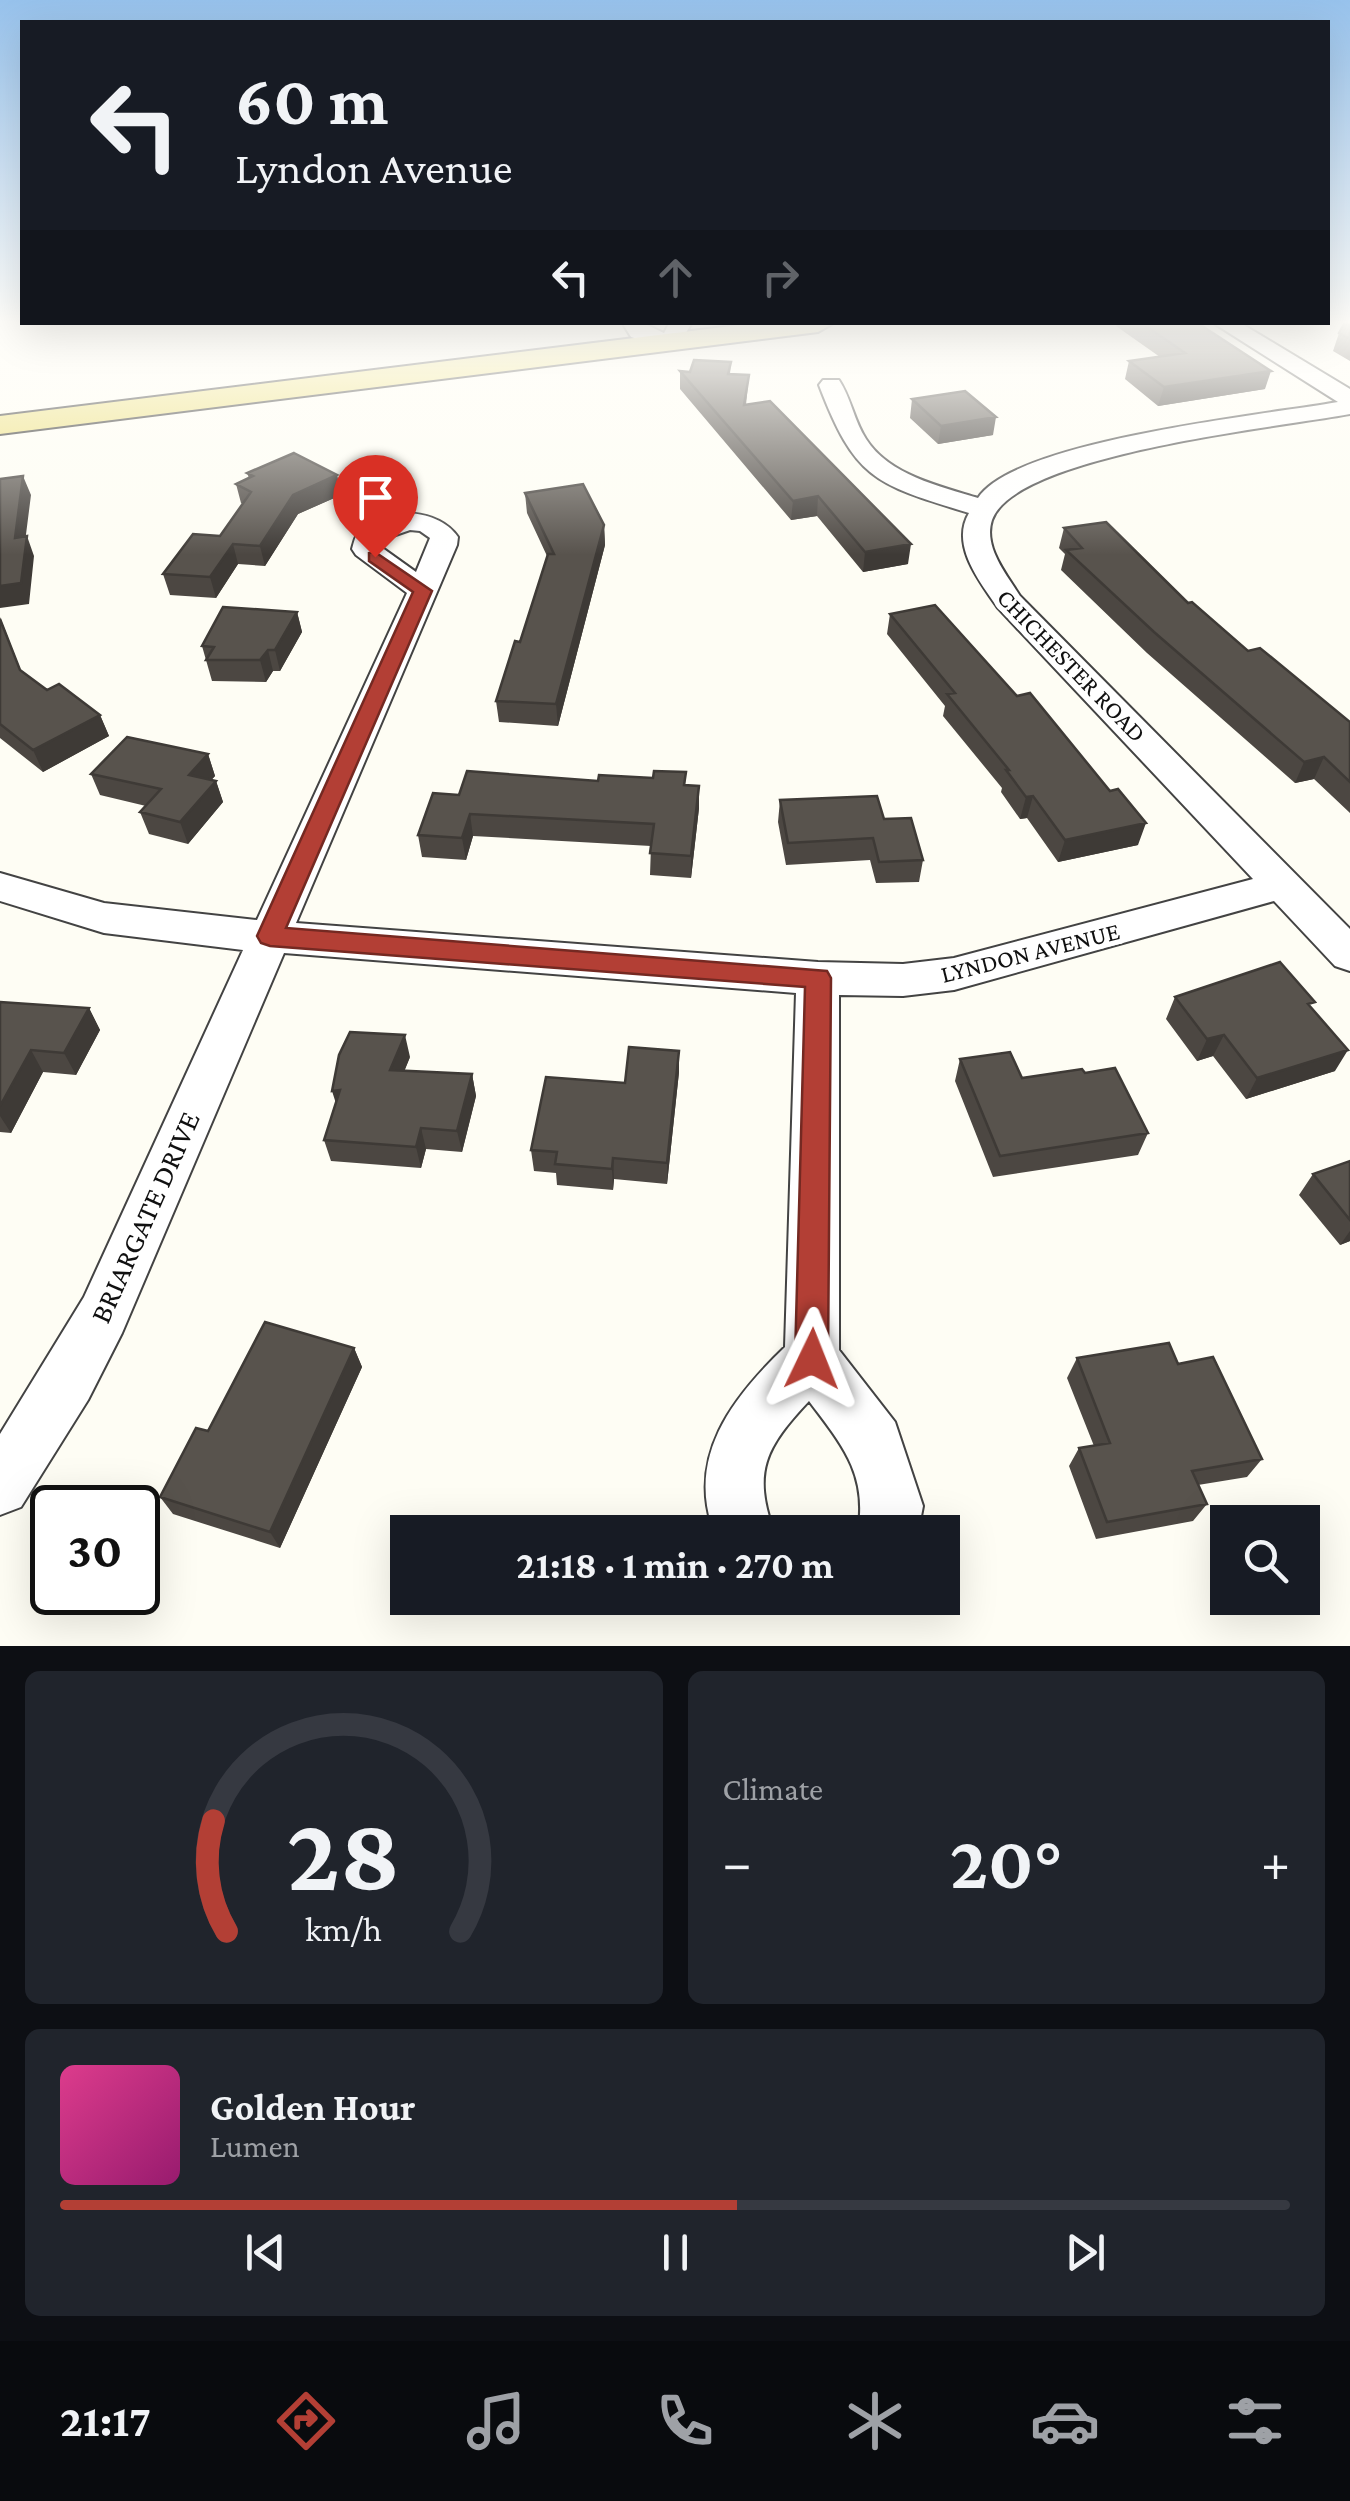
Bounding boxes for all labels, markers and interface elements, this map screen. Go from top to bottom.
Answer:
icon: left [70,60,200,190]
text: 60 m [235,61,388,139]
text: Lyndon Avenue [235,143,513,193]
icon: left [543,250,598,305]
icon: ahead [648,250,703,305]
icon: right [753,250,808,305]
pin [333,455,418,558]
icon: arrive [348,470,403,525]
street label: CHICHESTER ROAD [992,583,1151,747]
street label: LYNDON AVENUE [938,917,1122,988]
street label: BRIARGATE DRIVE [83,1106,206,1328]
position arrow [760,1307,864,1411]
speed limit sign: 30 [30,1485,160,1615]
map controls [1210,1505,1320,1615]
button: search [1210,1505,1320,1615]
text: 21:18 · 1 min · 270 m [516,1544,834,1586]
text: Climate [723,1771,823,1807]
text: 28 [287,1796,401,1911]
text: 20° [950,1821,1063,1904]
text: − [723,1832,752,1893]
text: + [1261,1832,1290,1893]
text: km/h [305,1909,382,1949]
text: Golden Hour [210,2086,416,2128]
text: Lumen [210,2128,300,2164]
icon: previous [238,2225,293,2280]
icon: pause [648,2225,703,2280]
icon: next [1058,2225,1113,2280]
icon: directions [271,2386,341,2456]
icon: music [461,2386,531,2456]
icon: phone [650,2386,720,2456]
icon: climate [840,2386,910,2456]
icon: car [1030,2386,1100,2456]
icon: filters [1220,2386,1290,2456]
text: 21:17 [60,2396,151,2446]

